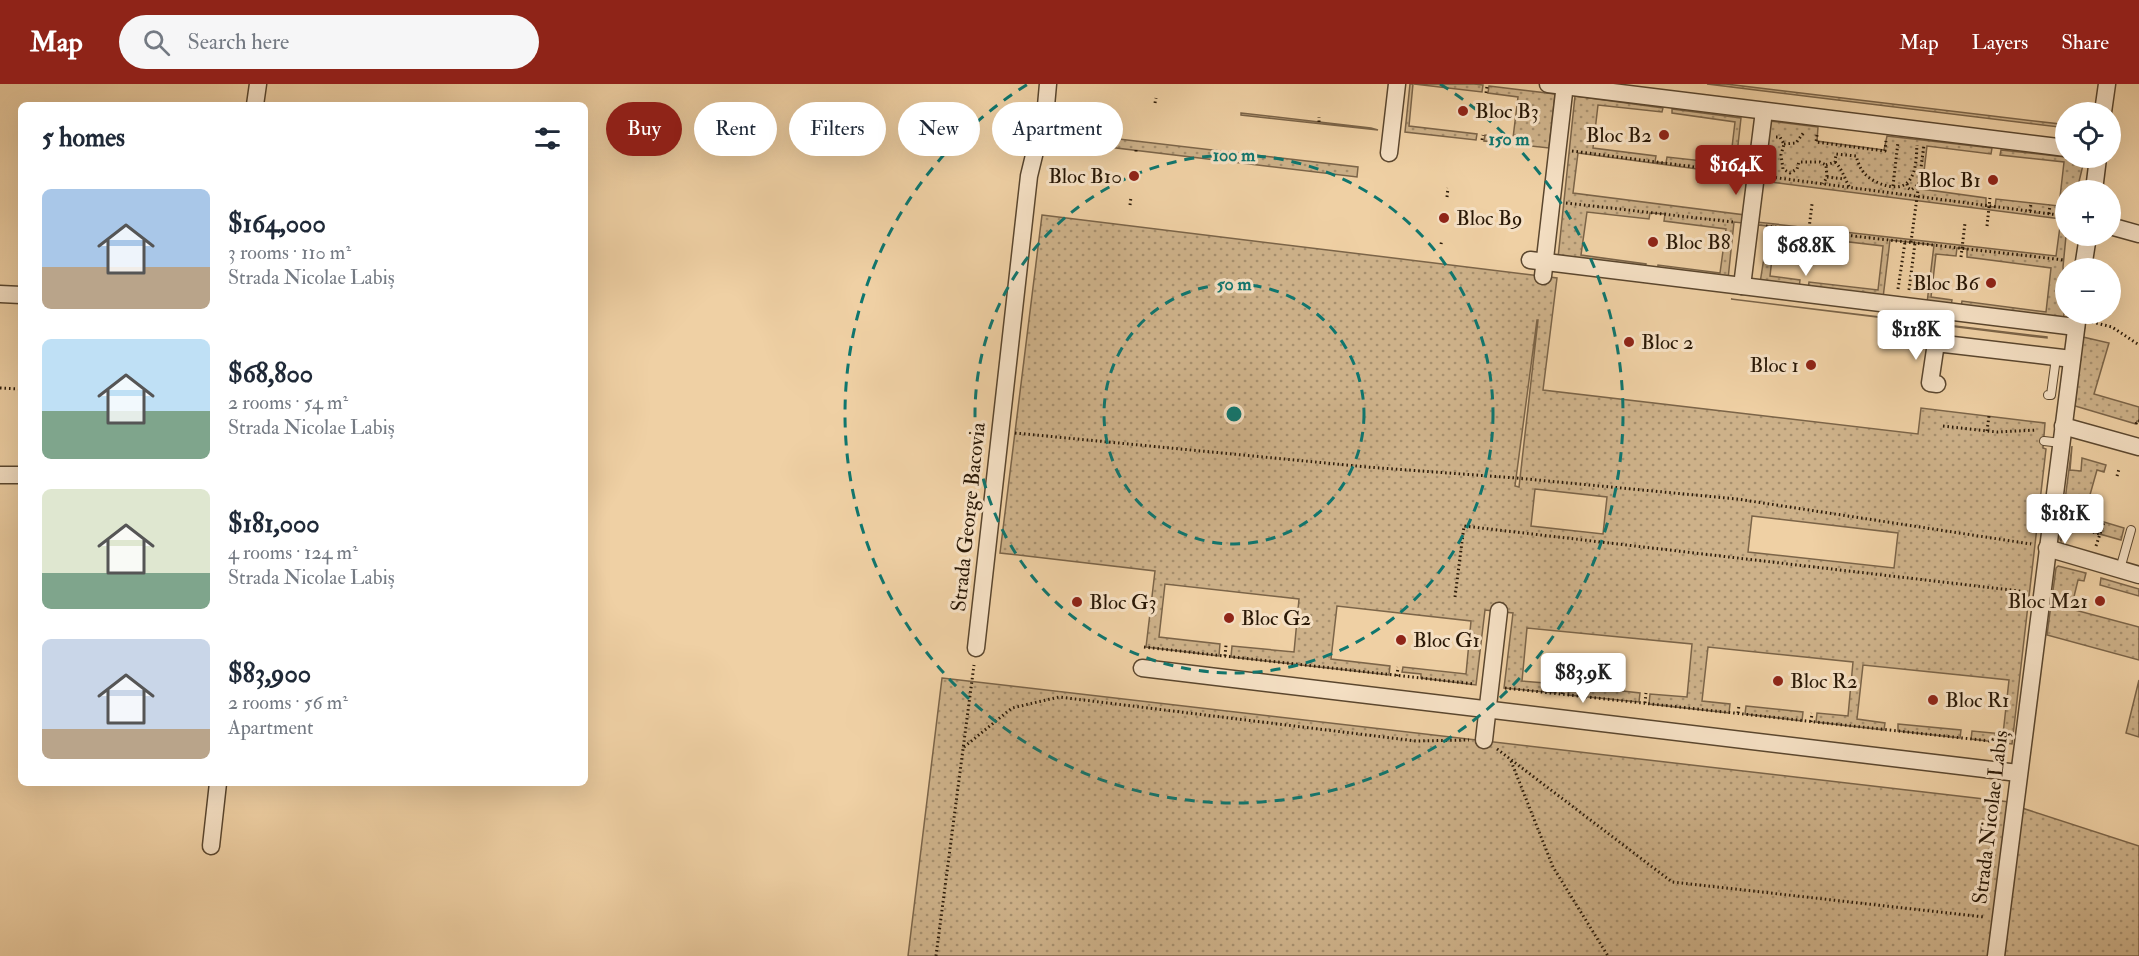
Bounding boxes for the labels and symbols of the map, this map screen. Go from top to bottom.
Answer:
place label: Bloc B3 [1475,98,1539,125]
marker: Bloc B3 [1456,104,1470,118]
place label: Bloc B2 [1586,122,1652,149]
text: 150 m [1488,128,1531,151]
marker: Bloc B2 [1657,128,1671,142]
text: 100 m [1213,144,1256,167]
pin: $164K [1694,145,1778,196]
place label: Bloc B10 [1048,163,1122,190]
place label: Bloc B1 [1918,167,1981,194]
marker: Bloc B10 [1127,169,1141,183]
marker: Bloc B1 [1986,173,2000,187]
place label: Bloc B9 [1456,205,1522,232]
marker: Bloc B9 [1437,211,1451,225]
pin: $68.8K [1757,226,1855,277]
place label: Bloc B8 [1665,229,1731,256]
marker: Bloc B8 [1646,235,1660,249]
place label: Bloc B6 [1913,270,1980,297]
text: 50 m [1217,273,1252,296]
marker: Bloc B6 [1984,276,1998,290]
pin: $118K [1874,310,1958,361]
place label: Bloc 2 [1641,329,1694,356]
marker: Bloc 2 [1622,335,1636,349]
place label: Bloc 1 [1750,352,1799,379]
marker: Bloc 1 [1804,358,1818,372]
centre of rings [1224,404,1244,424]
street label: Strada George Bacovia [945,421,992,613]
pin: $181K [2023,494,2107,545]
place label: Bloc M21 [2008,588,2088,615]
place label: Bloc G3 [1089,589,1157,616]
marker: Bloc M21 [2093,594,2107,608]
marker: Bloc G3 [1070,595,1084,609]
place label: Bloc G2 [1241,605,1311,632]
marker: Bloc G2 [1222,611,1236,625]
place label: Bloc G1 [1413,627,1480,654]
marker: Bloc G1 [1394,633,1408,647]
pin: $83.9K [1534,653,1632,704]
place label: Bloc R2 [1790,668,1858,695]
marker: Bloc R2 [1771,674,1785,688]
place label: Bloc R1 [1945,687,2009,714]
marker: Bloc R1 [1926,693,1940,707]
street label: Strada Nicolae Labiș [1966,729,2015,906]

